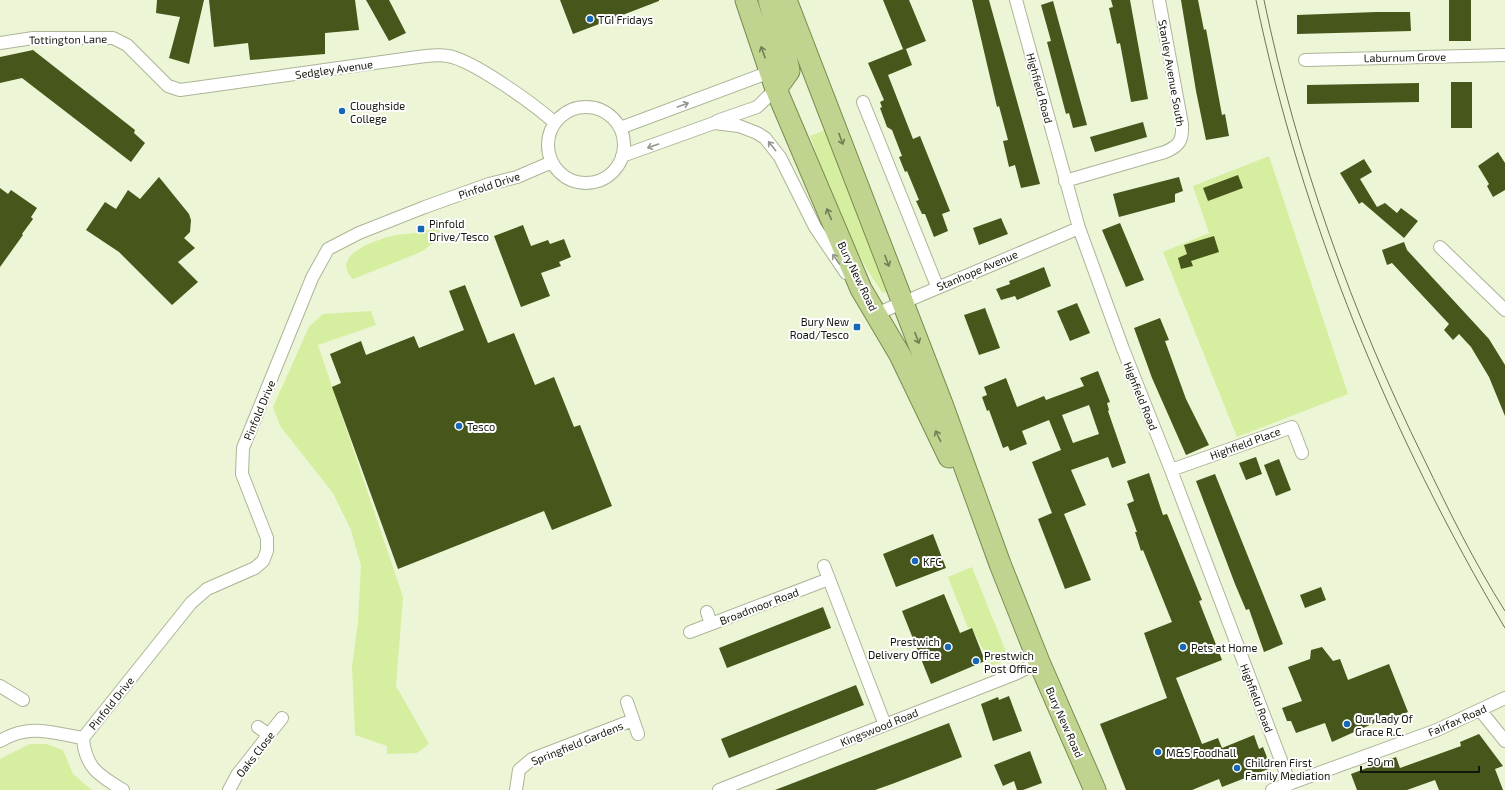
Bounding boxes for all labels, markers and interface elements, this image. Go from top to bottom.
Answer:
place label: TGI Fridays [598,13,654,26]
marker: TGI Fridays [585,14,595,24]
street label: Stanley Avenue South [1156,19,1188,127]
street label: Tottington Lane [29,32,107,46]
one-way arrow [758,46,766,58]
street label: Laburnum Grove [1364,50,1446,64]
street label: Highfield Road [1024,51,1056,125]
street label: Sedgley Avenue [294,57,374,81]
place label: Cloughside College [350,99,405,125]
one-way arrow [677,100,689,108]
marker: Cloughside College [337,106,347,116]
one-way arrow [837,133,845,145]
one-way arrow [767,141,776,152]
one-way arrow [647,142,659,150]
street label: Pinfold Drive [457,169,522,201]
one-way arrow [825,208,833,220]
place label: Pinfold Drive/Tesco [429,217,489,243]
marker: Pinfold Drive/Tesco [416,224,426,234]
street label: Bury New Road [836,239,880,313]
street label: Stanhope Avenue [935,247,1020,293]
one-way arrow [832,253,840,264]
one-way arrow [884,254,892,266]
place label: Bury New Road/Tesco [790,315,849,341]
marker: Bury New Road/Tesco [852,322,862,332]
one-way arrow [914,332,922,344]
street label: Highfield Road [1121,360,1161,432]
street label: Pinfold Drive [240,378,278,442]
place label: Tesco [467,420,495,433]
marker: Tesco [454,421,464,431]
street label: Highfield Place [1208,424,1282,462]
one-way arrow [934,430,941,442]
place label: KFC [923,555,942,568]
marker: KFC [910,556,920,566]
street label: Broadmoor Road [718,585,800,627]
place label: Prestwich Delivery Office [868,635,940,661]
place label: Pets at Home [1191,641,1257,654]
marker: Prestwich Delivery Office [943,642,953,652]
marker: Pets at Home [1178,642,1188,652]
place label: Prestwich Post Office [984,649,1038,675]
marker: Prestwich Post Office [971,656,981,666]
street label: Highfield Road [1238,662,1276,734]
street label: Pinfold Drive [86,674,136,732]
street label: Bury New Road [1044,685,1086,759]
street label: Fairfax Road [1426,701,1488,739]
street label: Kingswood Road [838,705,920,749]
place label: Our Lady Of Grace R.C. [1355,712,1414,738]
street label: Springfield Gardens [529,718,625,767]
marker: Our Lady Of Grace R.C. [1342,719,1352,729]
street label: Oaks Close [233,729,277,779]
place label: M&S Foodhall [1166,746,1237,759]
marker: M&S Foodhall [1153,747,1163,757]
scale bar [1361,748,1479,774]
text: 50 m [1367,754,1394,768]
place label: Children First Family Mediation [1245,756,1330,782]
marker: Children First Family Mediation [1232,763,1242,773]

